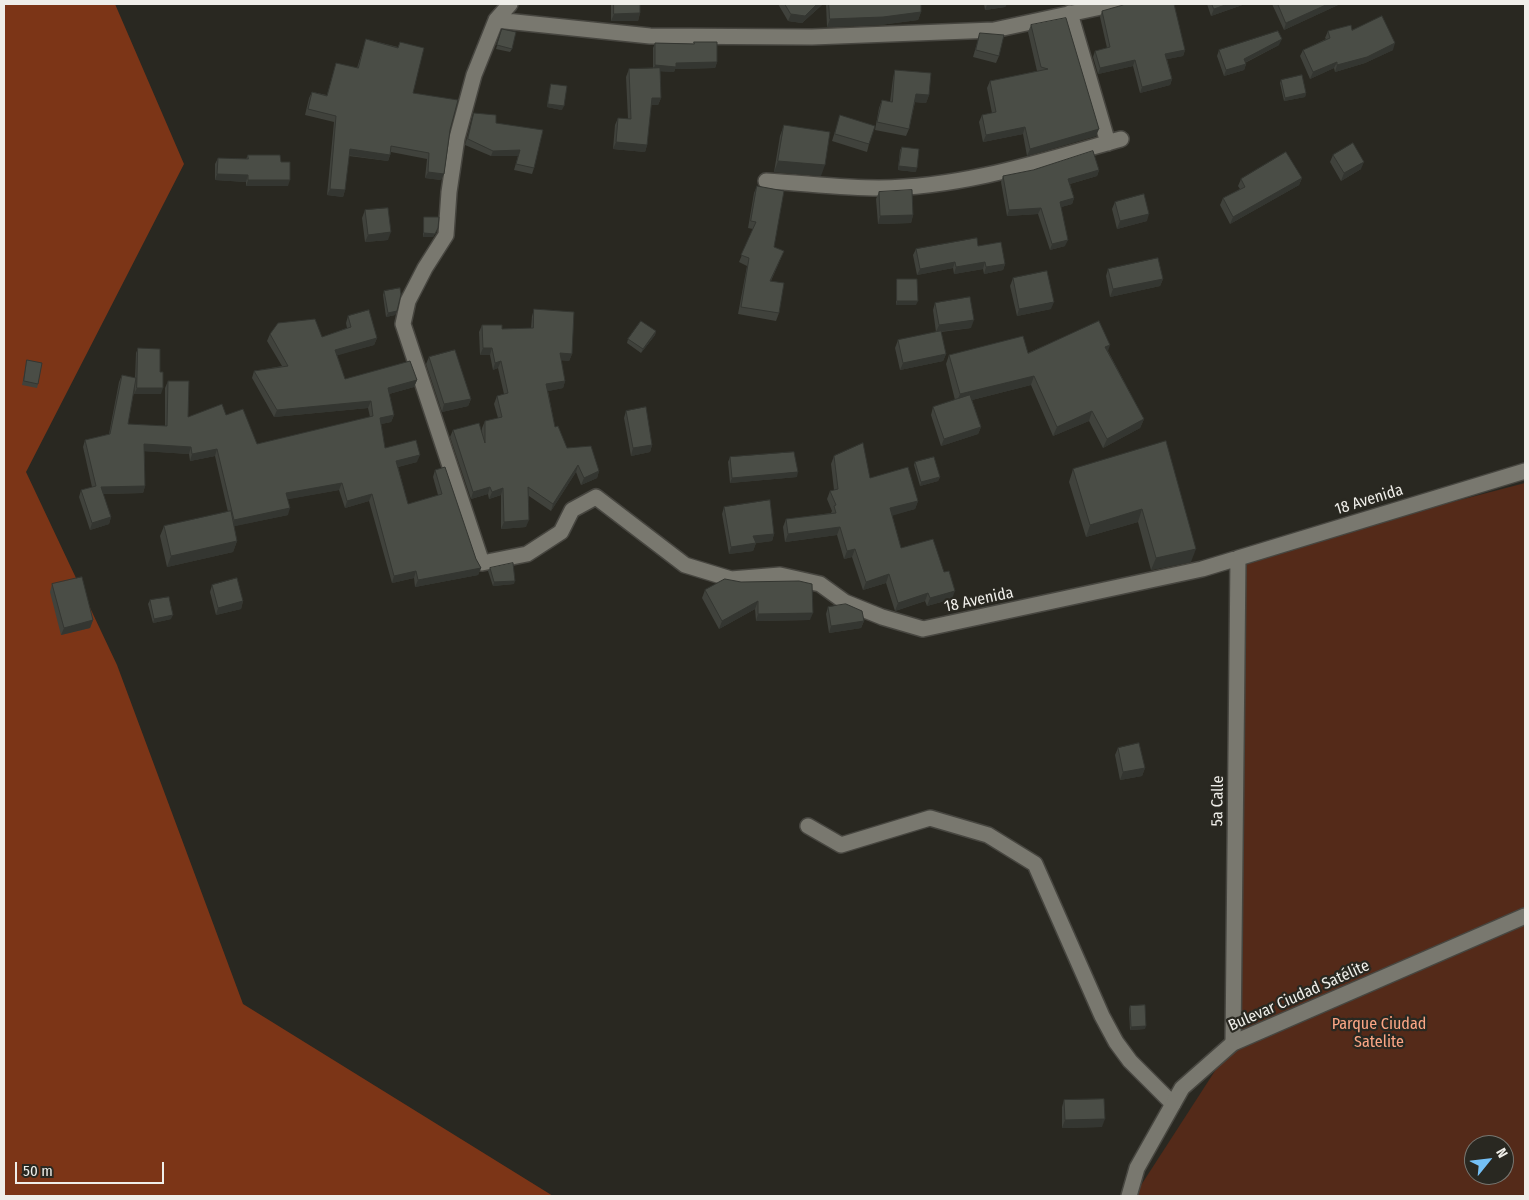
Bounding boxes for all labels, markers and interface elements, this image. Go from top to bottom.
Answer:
street label: 18 Avenida [1333,481,1405,519]
street label: 18 Avenida [943,583,1015,617]
street label: 5a Calle [1208,775,1228,827]
street label: Bulevar Ciudad Satélite [1226,956,1372,1036]
park label: Parque Ciudad Satelite [1332,1015,1426,1053]
north arrow [1464,1135,1514,1185]
text: N [1492,1145,1511,1161]
scale bar [18,1152,166,1184]
text: 50 m [23,1162,53,1180]

